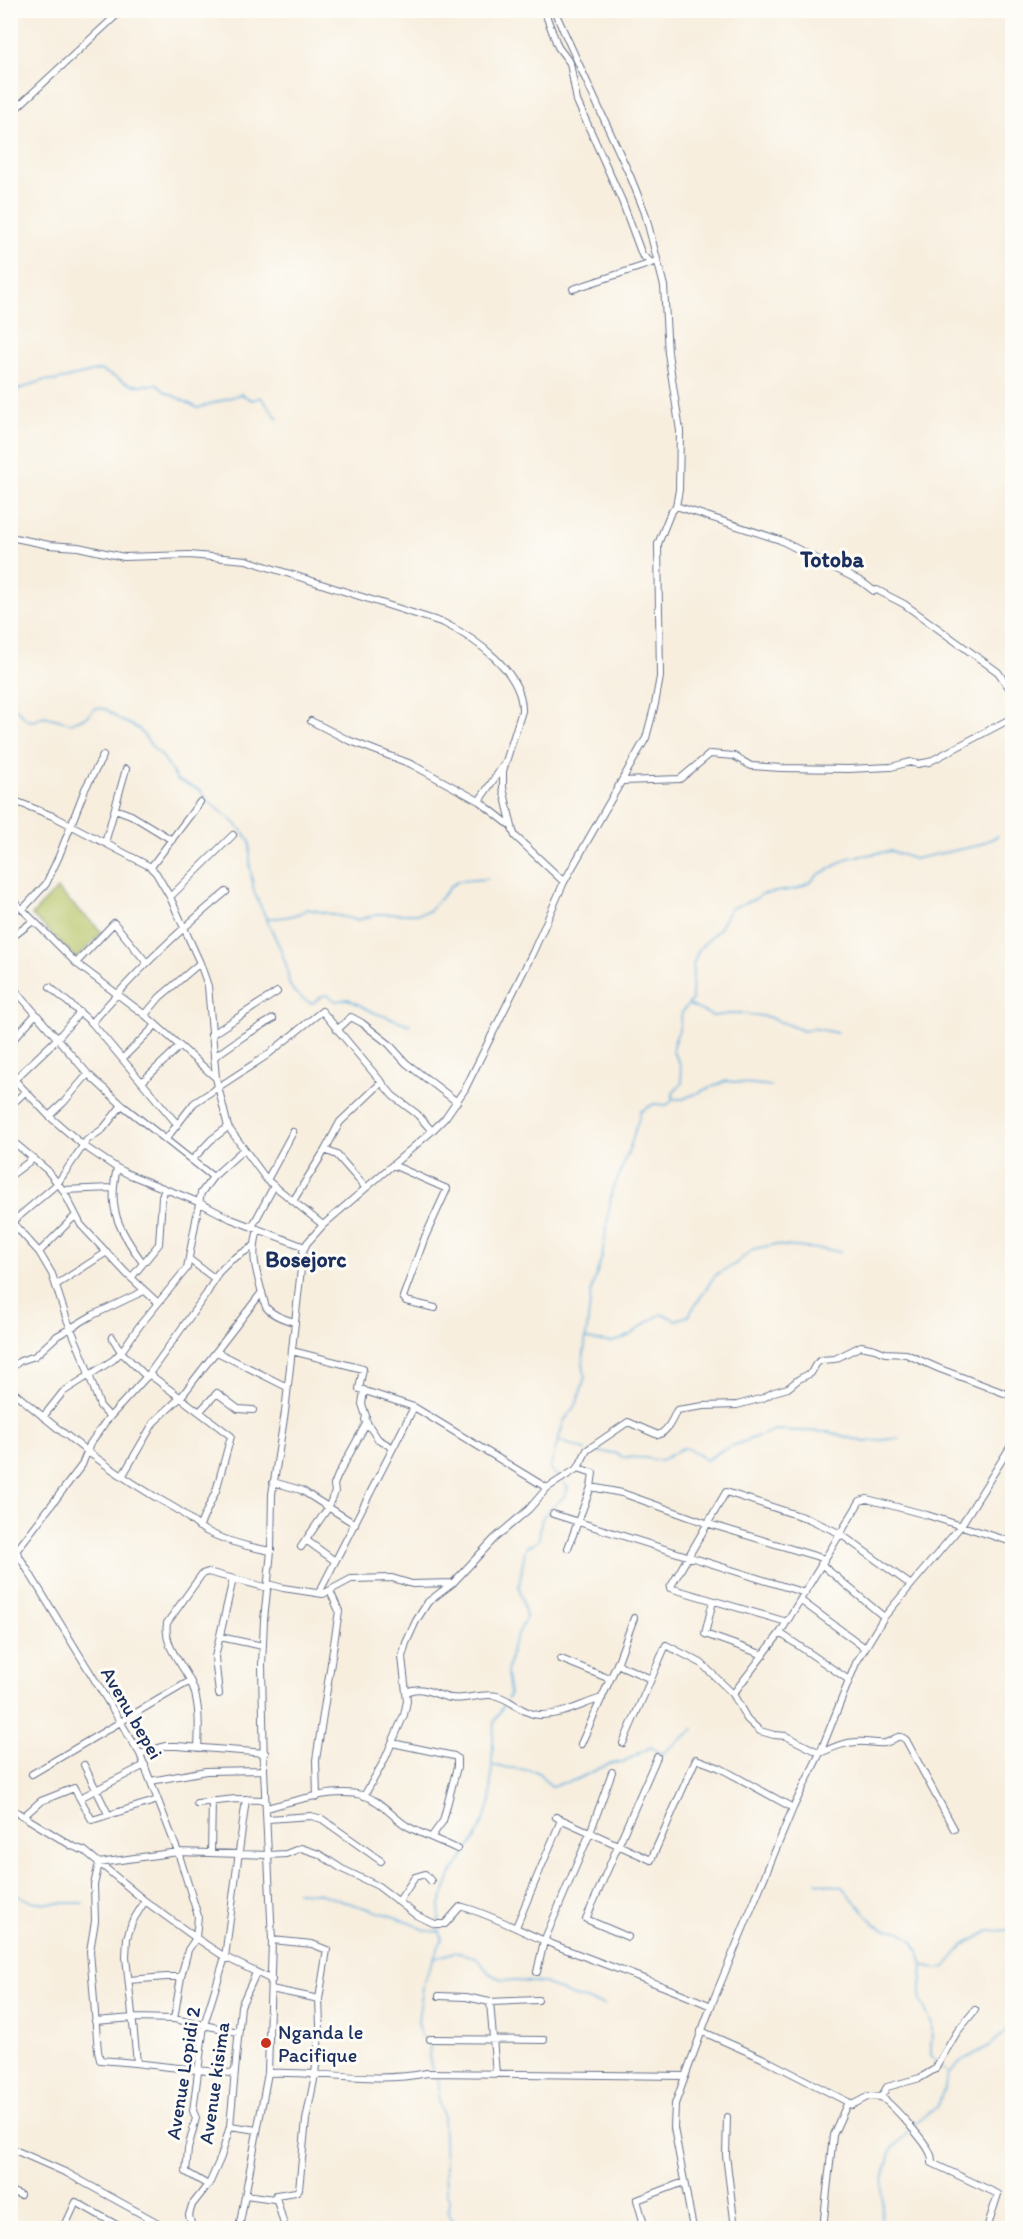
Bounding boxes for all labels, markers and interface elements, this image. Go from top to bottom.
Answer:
district label: Totoba [799,546,864,573]
district label: Bosejorc [265,1246,347,1273]
street label: Avenu bepei [96,1663,168,1763]
street label: Avenue Lopidi 2 [161,2004,205,2141]
street label: Avenue kisima [194,2020,235,2146]
place label: Nganda le Pacifique [278,2020,363,2067]
marker: Nganda le Pacifique [259,2036,273,2050]

